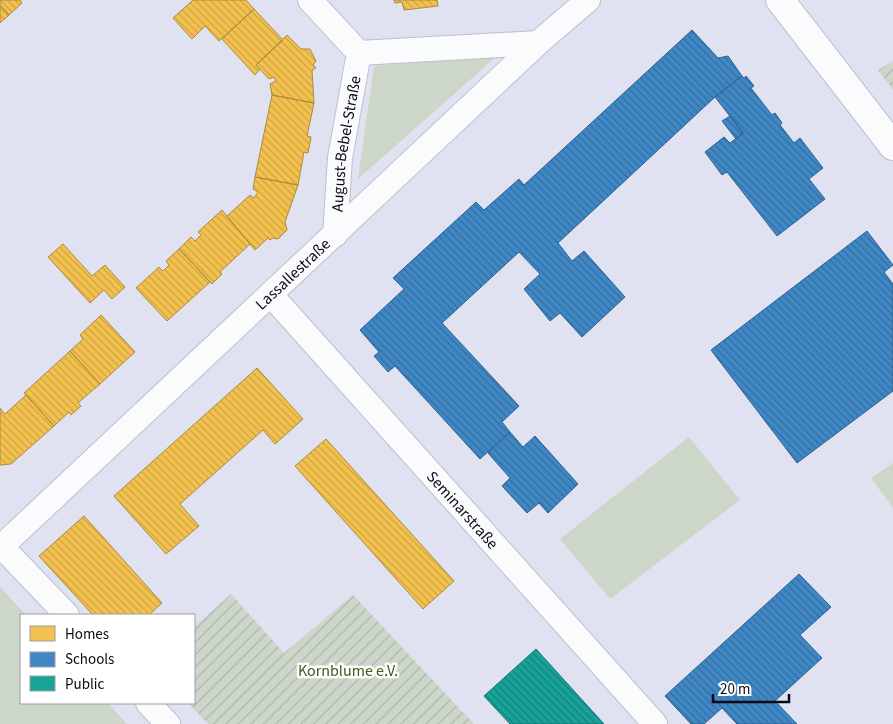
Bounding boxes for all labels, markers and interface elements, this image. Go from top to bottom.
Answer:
street label: August-Bebel-Straße [327,74,367,213]
street label: Lassallestraße [251,233,336,315]
street label: Seminarstraße [421,466,503,554]
legend [20,614,195,704]
text: Homes [65,624,109,645]
text: Schools [65,649,114,670]
park label: Kornblume e.V. [298,660,398,682]
scale bar [713,672,789,704]
text: Public [65,674,104,695]
text: 20 m [720,679,750,700]

